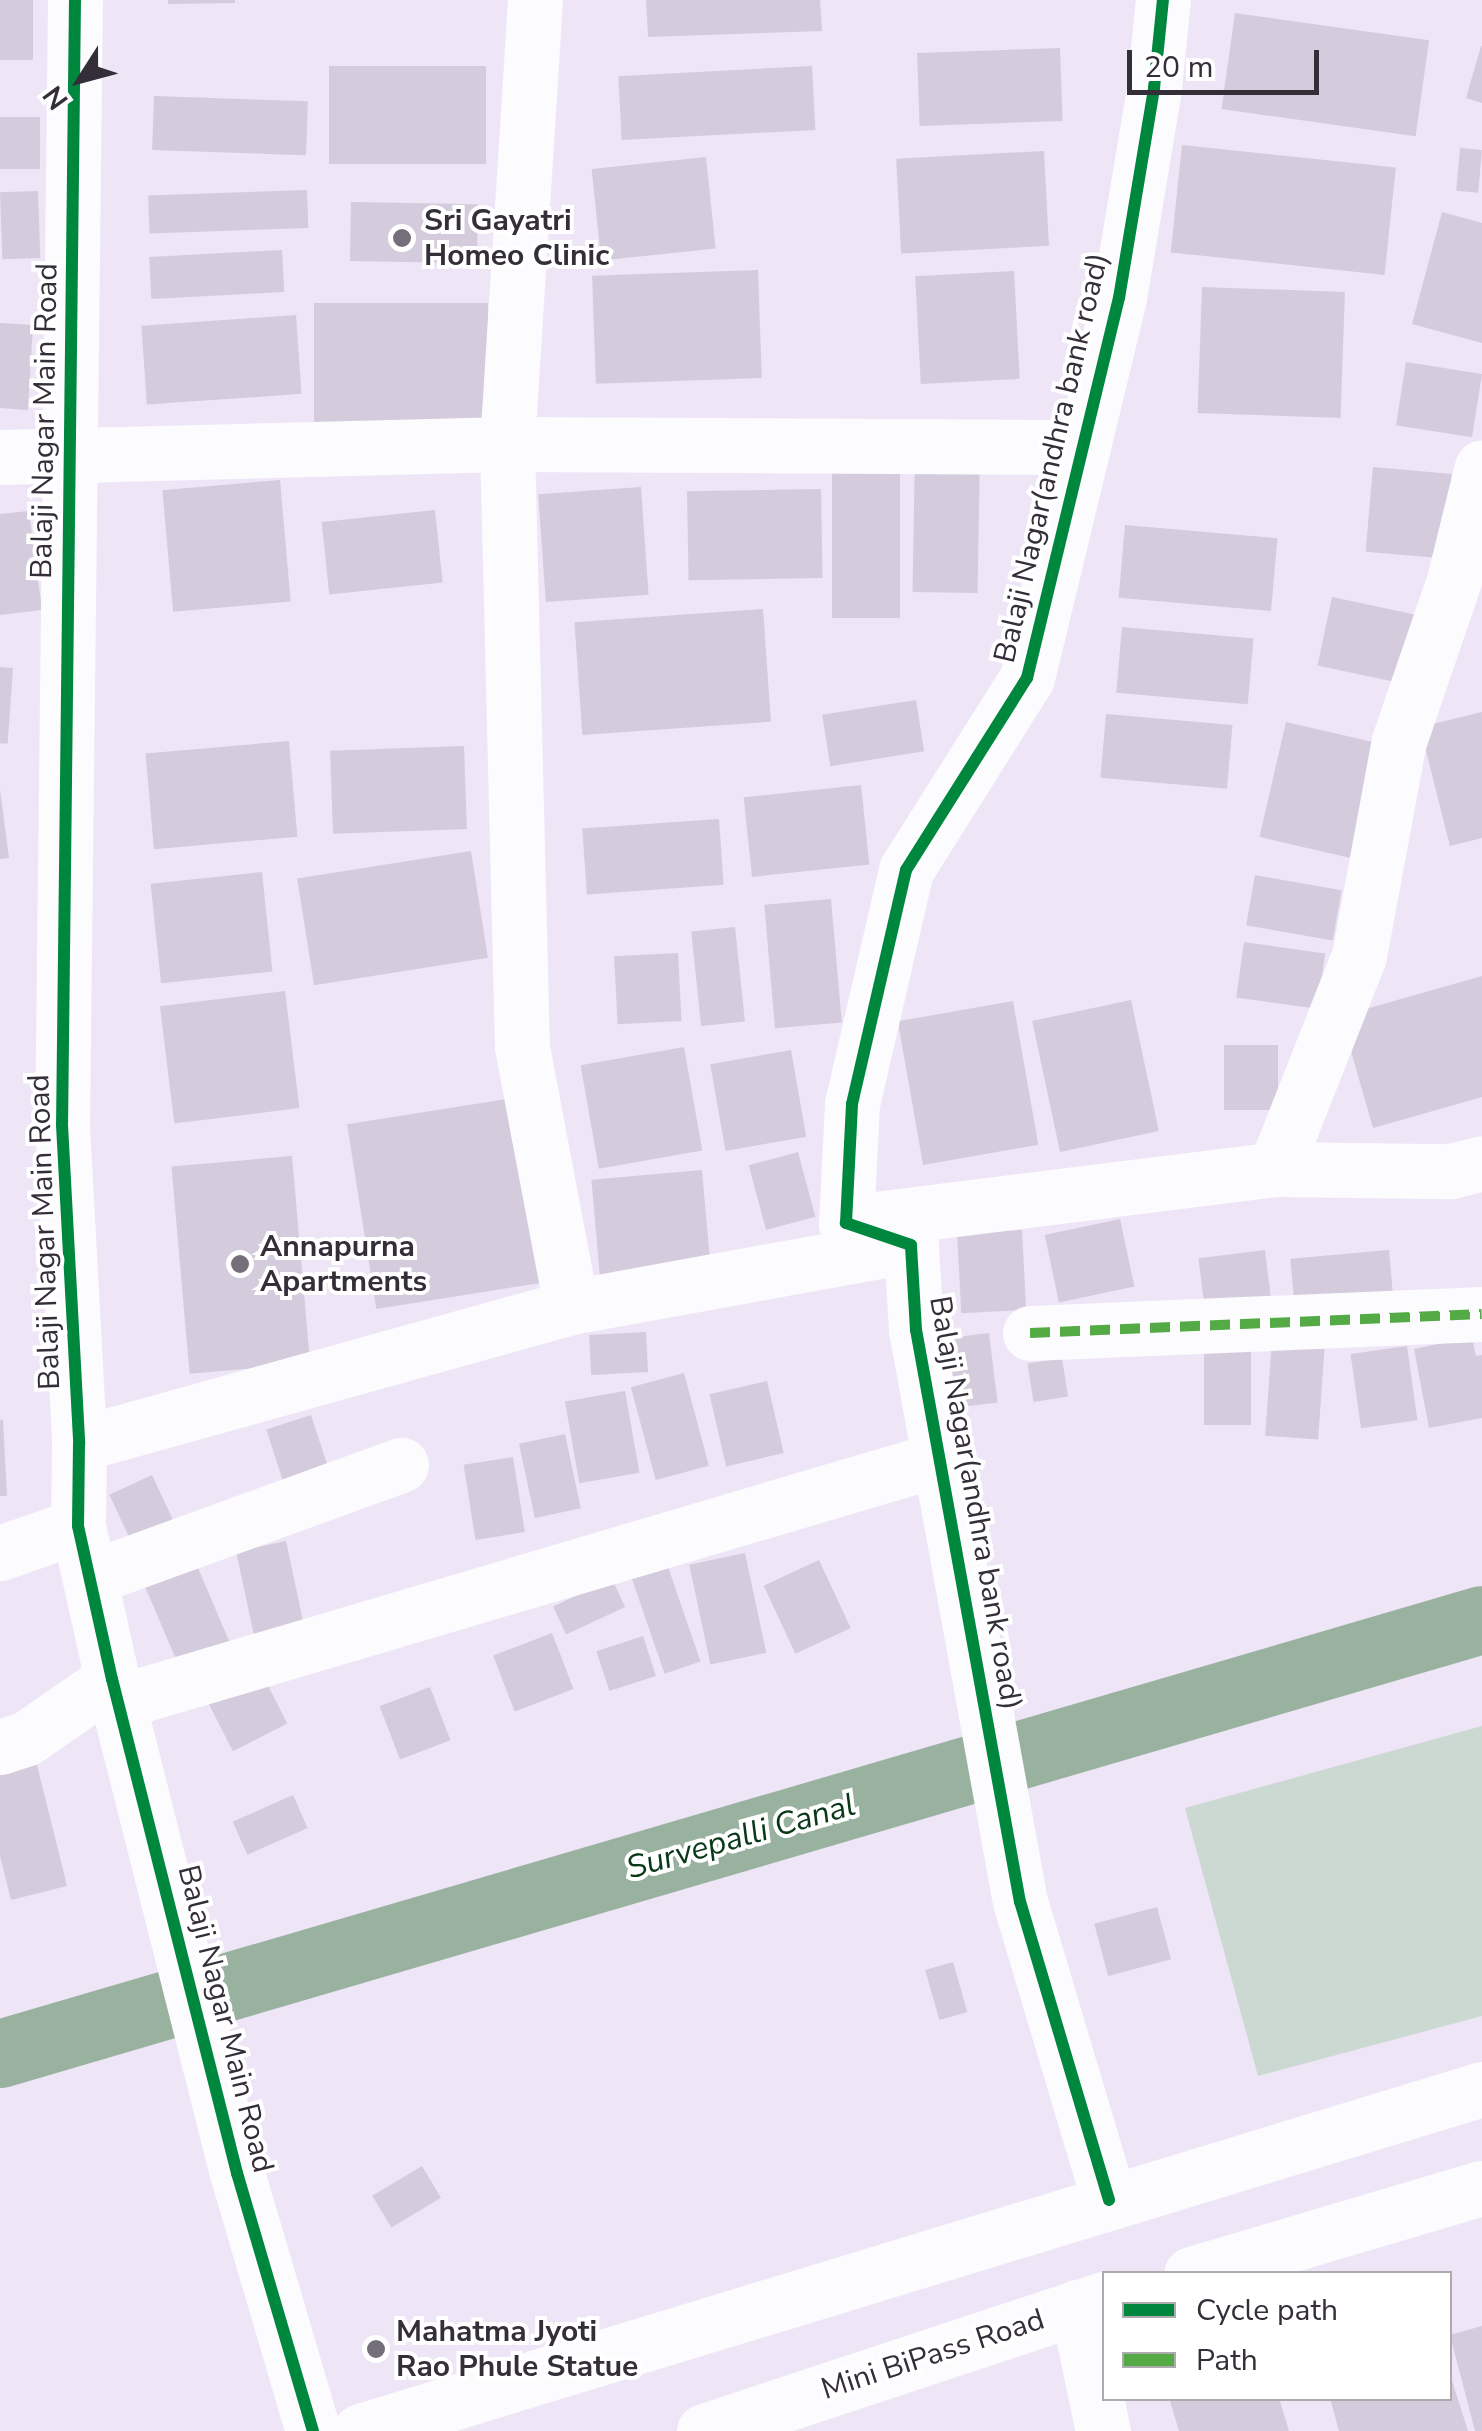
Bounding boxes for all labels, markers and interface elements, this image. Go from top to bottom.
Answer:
north arrow [30,30,130,130]
scale bar [1132,30,1324,92]
text: 20 m [1144,47,1213,88]
text: N [34,78,77,117]
place label: Sri Gayatri Homeo Clinic [424,203,609,274]
marker: Sri Gayatri Homeo Clinic [389,225,415,251]
street label: Balaji Nagar(andhra bank road) [987,250,1117,666]
street label: Balaji Nagar Main Road [24,263,66,579]
street label: Balaji Nagar Main Road [22,1074,68,1390]
place label: Annapurna Apartments [260,1229,427,1300]
marker: Annapurna Apartments [229,1253,251,1275]
street label: Balaji Nagar(andhra bank road) [921,1293,1029,1713]
water label: Survepalli Canal [622,1786,860,1888]
street label: Balaji Nagar Main Road [169,1861,281,2177]
legend [1102,2271,1452,2401]
text: Cycle path [1196,2290,1338,2331]
street label: Mini BiPass Road [817,2302,1049,2408]
place label: Mahatma Jyoti Rao Phule Statue [396,2314,638,2384]
marker: Mahatma Jyoti Rao Phule Statue [365,2338,387,2360]
text: Path [1196,2340,1258,2381]

